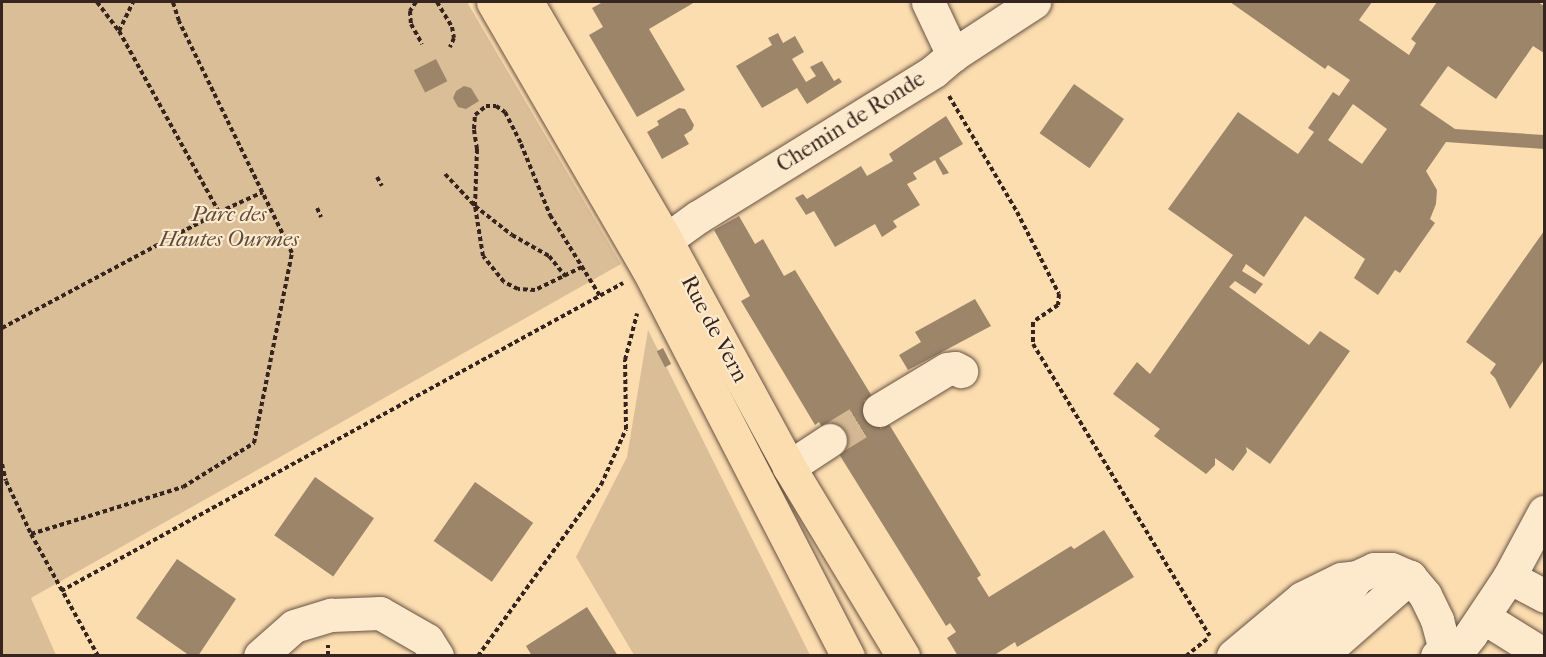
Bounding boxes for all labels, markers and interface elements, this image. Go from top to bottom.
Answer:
street label: Chemin de Ronde [772,66,930,178]
park label: Parc des Hautes Ourmes [159,201,299,252]
street label: Rue de Vern [675,271,753,387]

